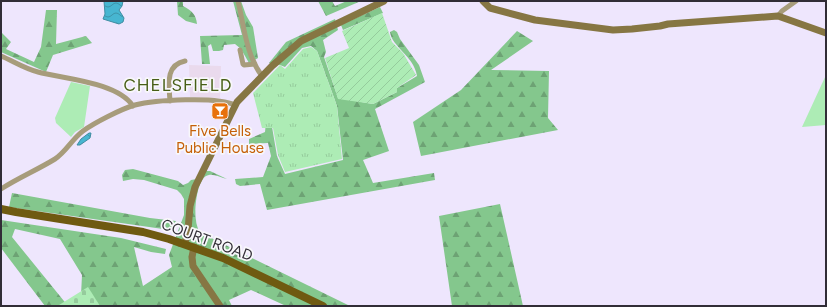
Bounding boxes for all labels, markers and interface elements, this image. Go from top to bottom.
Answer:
district label: CHELSFIELD [124,75,232,95]
bar icon: Five Bells Public House [210,101,230,121]
place label: Five Bells Public House [176,122,264,157]
street label: COURT ROAD [159,215,255,265]

